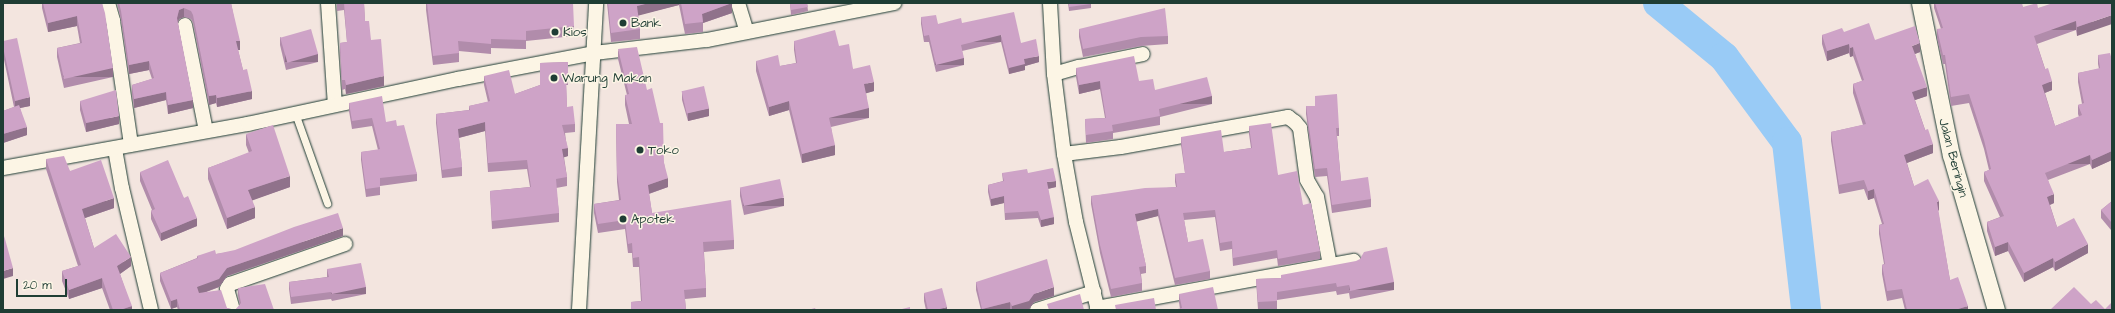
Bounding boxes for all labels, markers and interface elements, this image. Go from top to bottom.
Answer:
place label: Bank [631,15,661,31]
marker: Bank [618,18,628,28]
place label: Kios [563,24,587,40]
marker: Kios [550,27,560,37]
place label: Warung Makan [562,70,651,86]
marker: Warung Makan [549,73,559,83]
street label: Jalan Beringin [1935,117,1971,199]
place label: Toko [648,142,679,158]
marker: Toko [635,145,645,155]
place label: Apotek [631,211,674,227]
marker: Apotek [618,214,628,224]
scale bar [18,271,69,297]
text: 20 m [23,277,52,294]

